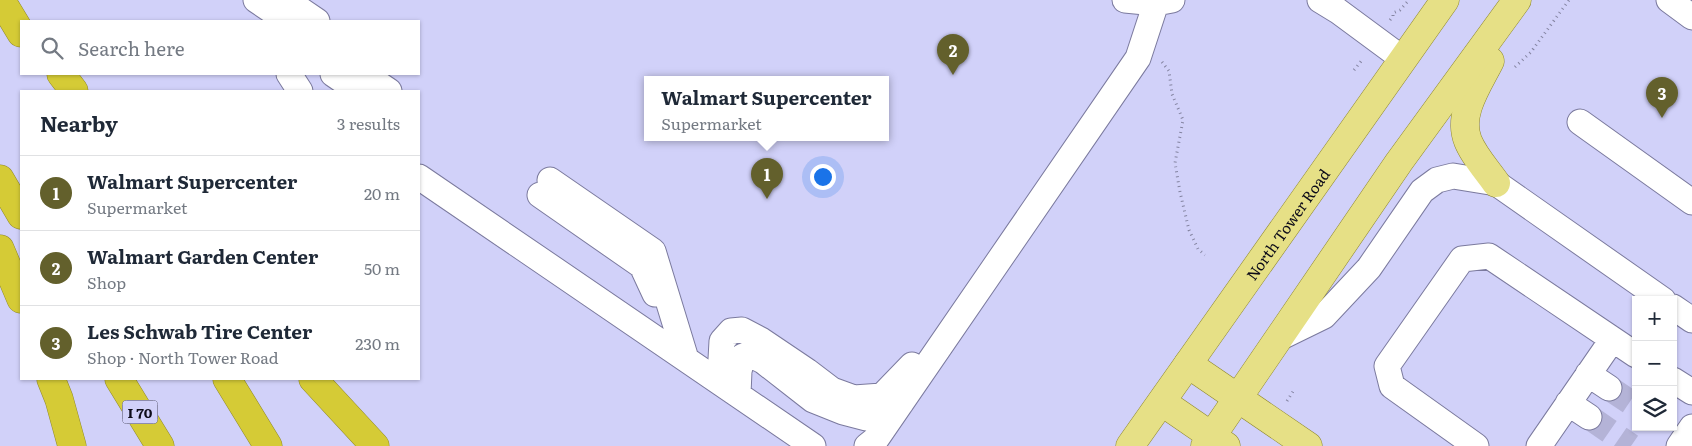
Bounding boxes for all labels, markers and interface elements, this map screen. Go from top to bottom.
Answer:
search box [20,20,420,75]
icon: search [38,34,66,62]
text: Search here [78,34,185,62]
pin: 2 [937,34,969,75]
popup [644,76,889,141]
pin: 3 [1646,77,1678,118]
text: Walmart Supercenter [661,83,872,111]
text: Nearby [40,107,118,138]
text: 3 results [337,111,400,135]
text: Supermarket [661,111,762,135]
pin: 1 [751,158,783,199]
street label: North Tower Road [1239,163,1334,284]
your location [810,164,836,190]
text: Walmart Supercenter [87,167,297,195]
text: 1 [53,181,59,205]
text: 20 m [364,181,400,205]
text: Supermarket [87,195,187,219]
text: Walmart Garden Center [87,242,318,270]
text: 2 [52,256,60,280]
text: 50 m [364,256,400,280]
text: Shop [87,270,126,294]
map controls [1632,296,1677,431]
button: + [1632,296,1677,341]
text: Les Schwab Tire Center [87,317,312,345]
text: 3 [52,331,60,355]
text: 230 m [355,331,400,355]
button: − [1632,341,1677,386]
text: Shop · North Tower Road [87,345,279,369]
button: layers [1632,386,1677,431]
road number: I 70 [122,401,158,424]

